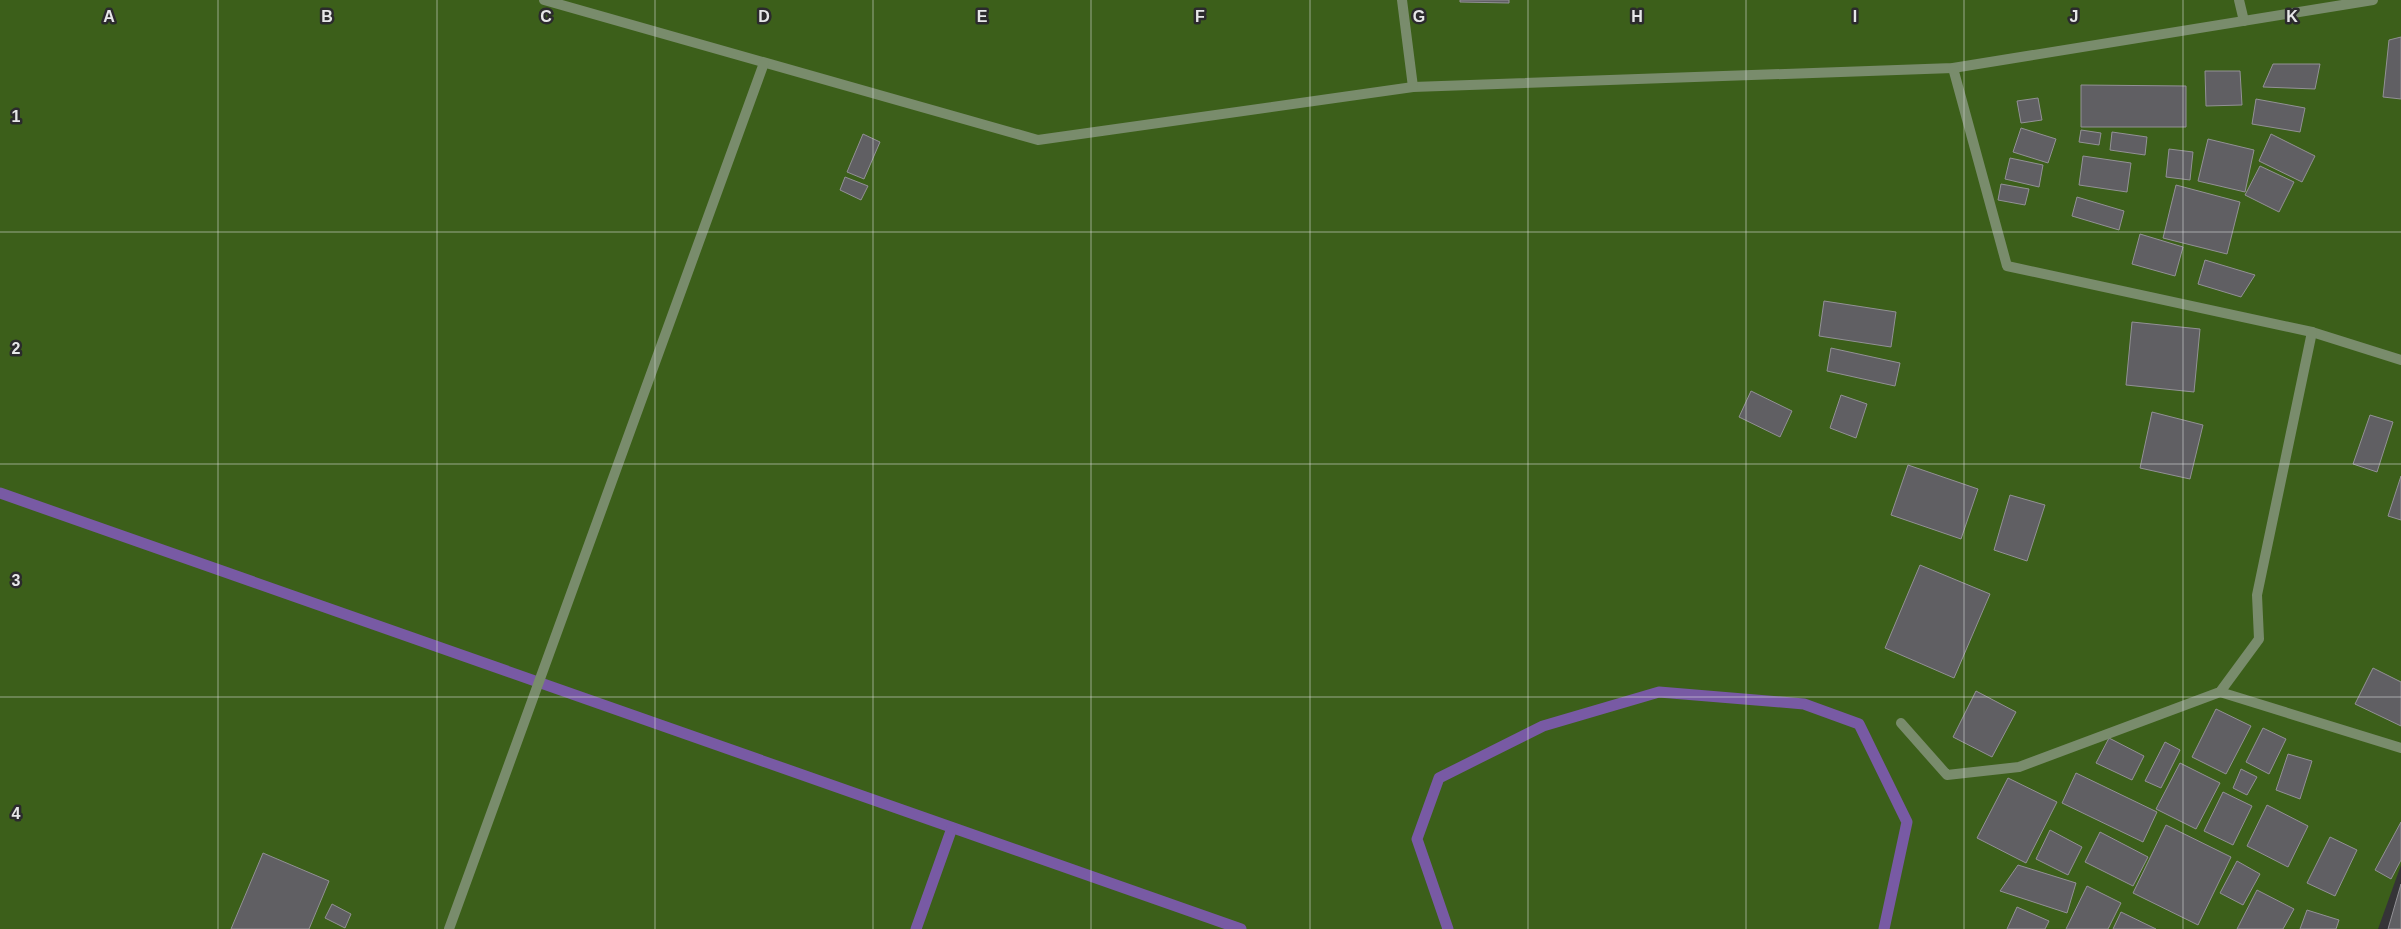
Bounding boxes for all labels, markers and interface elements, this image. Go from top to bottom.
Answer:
text: A [103,8,115,25]
text: B [321,8,333,25]
text: C [540,8,552,25]
text: D [758,8,770,25]
text: E [977,8,988,25]
text: F [1195,8,1205,25]
text: G [1413,8,1425,25]
text: H [1631,8,1643,25]
text: I [1853,8,1857,25]
text: J [2070,8,2078,25]
text: K [2286,8,2298,25]
text: 1 [12,108,21,125]
text: 2 [12,340,21,357]
text: 3 [12,572,21,589]
text: 4 [12,805,21,822]

